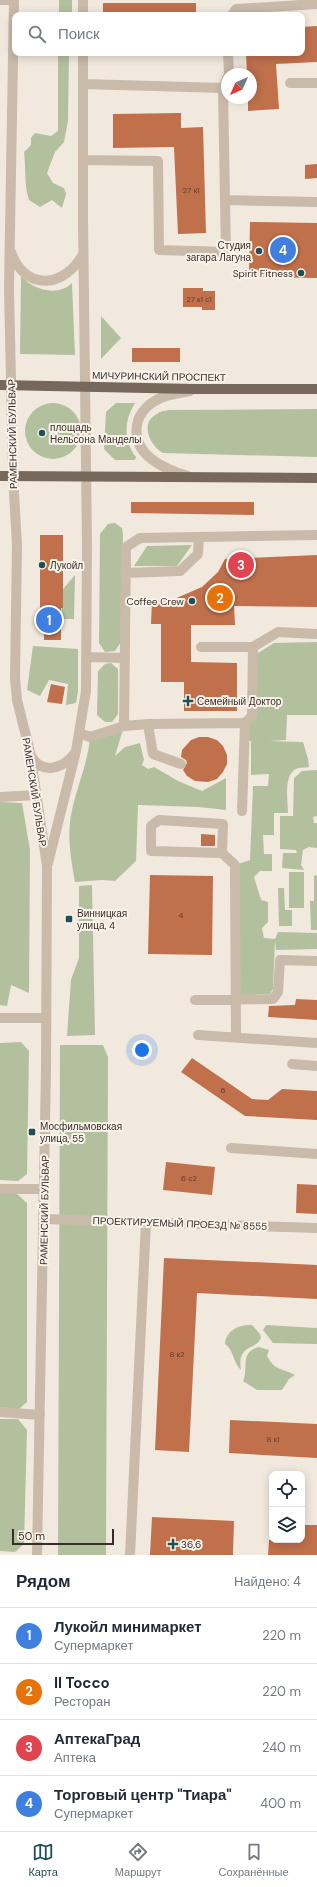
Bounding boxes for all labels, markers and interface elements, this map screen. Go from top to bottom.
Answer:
search box [12,12,305,56]
icon: search [26,23,48,45]
text: Поиск [58,24,100,44]
north arrow [221,68,257,104]
house number: 27 к1 [183,185,199,195]
pin: 4 [270,235,296,265]
place label: Студия загара Лагуна [186,239,251,264]
marker: Студия загара Лагуна [254,246,264,256]
place label: Spirit Fitness [233,267,293,280]
marker: Spirit Fitness [296,268,306,278]
house number: 27 к1 с1 [186,294,212,304]
street label: МИЧУРИНСКИЙ ПРОСПЕКТ [92,369,226,384]
street label: РАМЕНСКИЙ БУЛЬВАР [5,378,20,489]
place label: площадь Нельсона Манделы [50,421,142,446]
marker: площадь Нельсона Манделы [37,428,47,438]
pin: 3 [228,550,254,580]
place label: Лукойл [50,559,83,572]
marker: Лукойл [37,560,47,570]
pin: 2 [207,583,233,613]
place label: Coffee Crew [126,595,184,608]
marker: Coffee Crew [187,596,197,606]
pin: 1 [36,605,62,635]
marker: Семейный Доктор [182,695,194,707]
place label: Семейный Доктор [197,695,282,708]
street label: РАМЕНСКИЙ БУЛЬВАР [19,737,50,848]
place label: Винницкая улица, 4 [77,907,127,932]
house number: 4 [179,910,184,920]
marker: Винницкая улица, 4 [64,914,74,924]
your location [132,1040,152,1060]
house number: 6 [220,1085,226,1095]
place label: Мосфильмовская улица, 55 [40,1120,122,1145]
marker: Мосфильмовская улица, 55 [27,1127,37,1137]
street label: РАМЕНСКИЙ БУЛЬВАР [37,1155,52,1265]
house number: 6 с2 [181,1173,197,1183]
street label: ПРОЕКТИРУЕМЫЙ ПРОЕЗД № 8555 [92,1214,268,1233]
house number: 8 к2 [169,1349,185,1359]
house number: 8 к1 [267,1434,280,1444]
map controls [269,1471,305,1543]
button: locate [269,1471,305,1507]
button: layers [269,1507,305,1543]
scale bar [12,1527,114,1546]
text: 50 m [18,1529,45,1543]
place label: 36,6 [181,1538,201,1551]
marker: 36,6 [168,1539,178,1549]
text: Рядом [16,1570,71,1592]
text: Найдено: 4 [234,1573,301,1590]
text: Лукойл минимаркет [54,1617,202,1637]
text: 1 [27,1627,31,1644]
text: 220 m [262,1627,301,1644]
text: Супермаркет [54,1637,133,1654]
text: Il Tocco [54,1673,110,1693]
text: 2 [25,1683,33,1700]
text: 220 m [262,1683,301,1700]
text: Ресторан [54,1693,111,1710]
text: АптекаГрад [54,1729,140,1749]
text: 3 [25,1739,33,1756]
text: 240 m [262,1739,301,1756]
text: Аптека [54,1749,96,1766]
text: Торговый центр "Тиара" [54,1785,232,1805]
text: 4 [25,1795,33,1812]
text: 400 m [260,1795,301,1812]
text: Супермаркет [54,1805,133,1822]
tab: Карта [28,1841,58,1879]
tab: Маршрут [115,1841,162,1879]
tab: Сохранённые [219,1841,289,1879]

